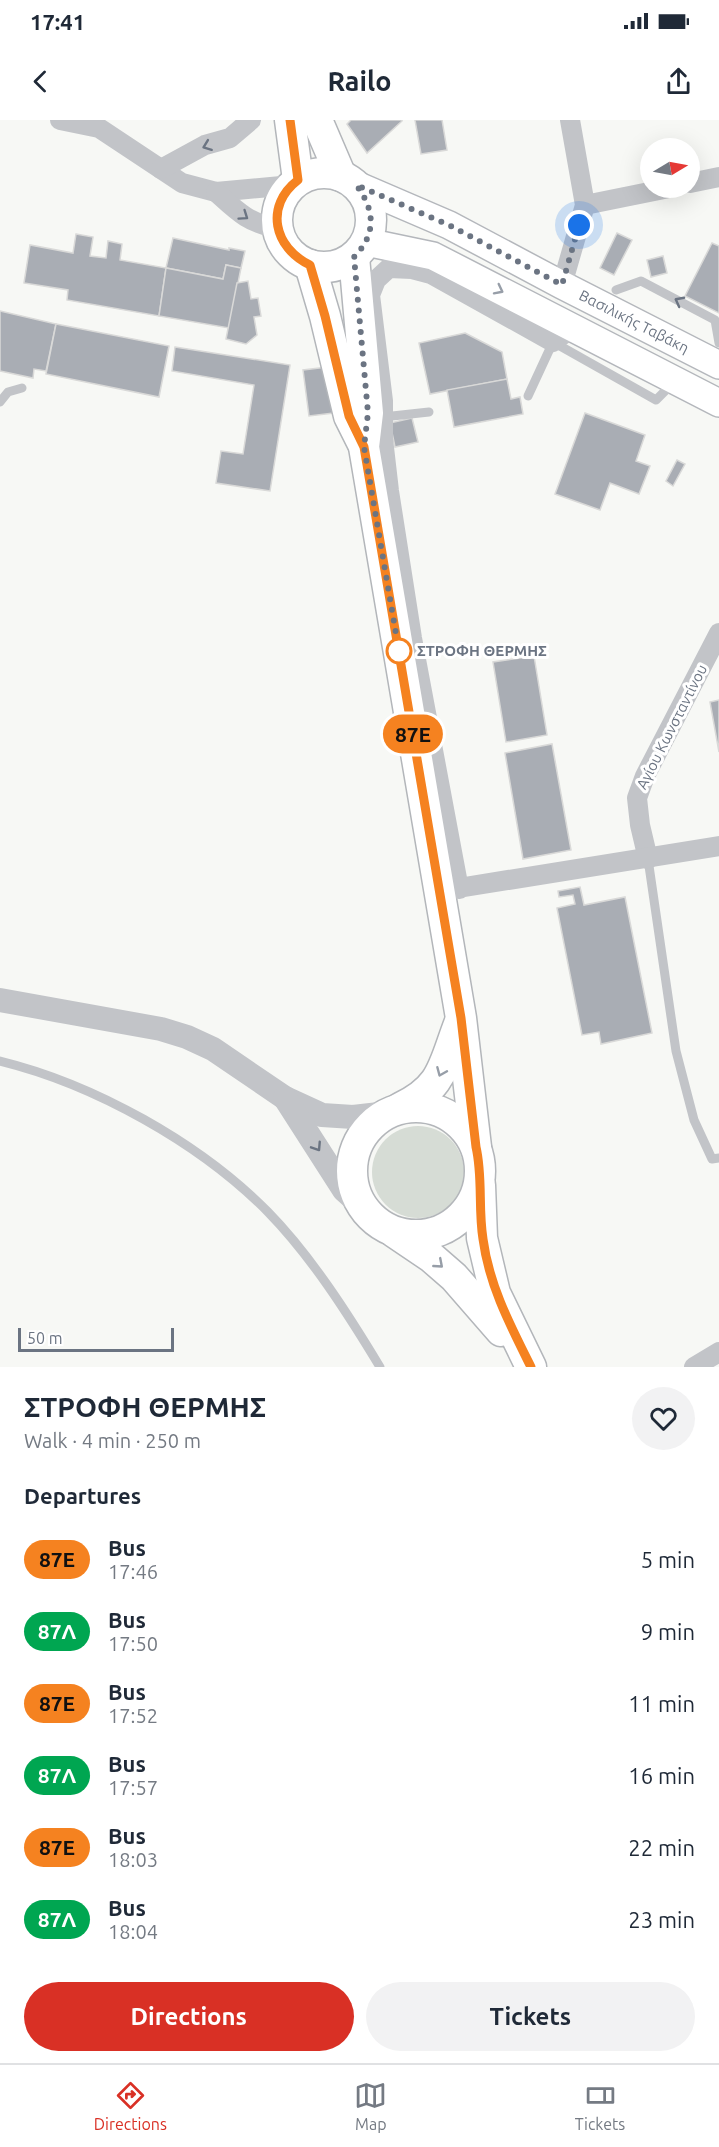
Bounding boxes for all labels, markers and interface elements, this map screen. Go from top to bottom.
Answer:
text: 17:41 [30,9,85,34]
icon: back [24,65,57,98]
icon: share [662,65,695,98]
text: Railo [328,66,391,96]
one-way arrow [202,138,213,151]
north arrow [640,138,700,198]
map controls [640,138,700,198]
one-way arrow [237,209,248,220]
your location [564,210,594,240]
one-way arrow [492,282,503,294]
street label: Βασιλικής Ταβάκη [577,286,692,356]
one-way arrow [675,297,685,308]
marker: ΣΤΡΟΦΗ ΘΕΡΜΗΣ [386,638,412,664]
place label: ΣΤΡΟΦΗ ΘΕΡΜΗΣ [417,642,547,659]
street label: Αγίου Κωνσταντίνου [633,662,710,792]
line badge: 87Ε [378,714,448,754]
text: 87Ε [395,722,431,746]
one-way arrow [436,1065,448,1076]
one-way arrow [309,1141,321,1151]
one-way arrow [432,1257,443,1268]
scale bar [18,1325,174,1352]
text: 50 m [27,1329,63,1347]
button: heart [632,1387,695,1450]
text: ΣΤΡΟΦΗ ΘΕΡΜΗΣ [24,1391,266,1422]
text: Walk · 4 min · 250 m [24,1429,201,1452]
text: Departures [24,1483,141,1508]
text: Bus [108,1535,146,1560]
text: 87Ε [39,1547,75,1571]
text: 5 min [641,1547,695,1572]
text: 17:46 [108,1560,158,1583]
text: Bus [108,1607,146,1632]
text: 87Λ [38,1619,76,1643]
text: 9 min [641,1619,695,1644]
text: 17:50 [108,1632,158,1655]
text: Bus [108,1679,146,1704]
text: 87Ε [39,1691,75,1715]
text: 11 min [628,1691,695,1716]
text: 17:52 [108,1704,158,1727]
text: Bus [108,1751,146,1776]
text: 87Λ [38,1763,76,1787]
text: 16 min [628,1763,695,1788]
text: 17:57 [108,1776,158,1799]
text: Bus [108,1823,146,1848]
text: 87Ε [39,1835,75,1859]
text: 22 min [628,1835,695,1860]
text: 18:03 [108,1848,158,1871]
text: Bus [108,1895,146,1920]
text: 87Λ [38,1907,76,1931]
text: 23 min [628,1907,695,1932]
text: 18:04 [108,1920,158,1943]
button: Directions [24,1982,354,2051]
button: Tickets [366,1982,695,2051]
tab: Directions [94,2079,167,2133]
tab: Map [354,2079,387,2133]
tab: Tickets [575,2079,625,2133]

